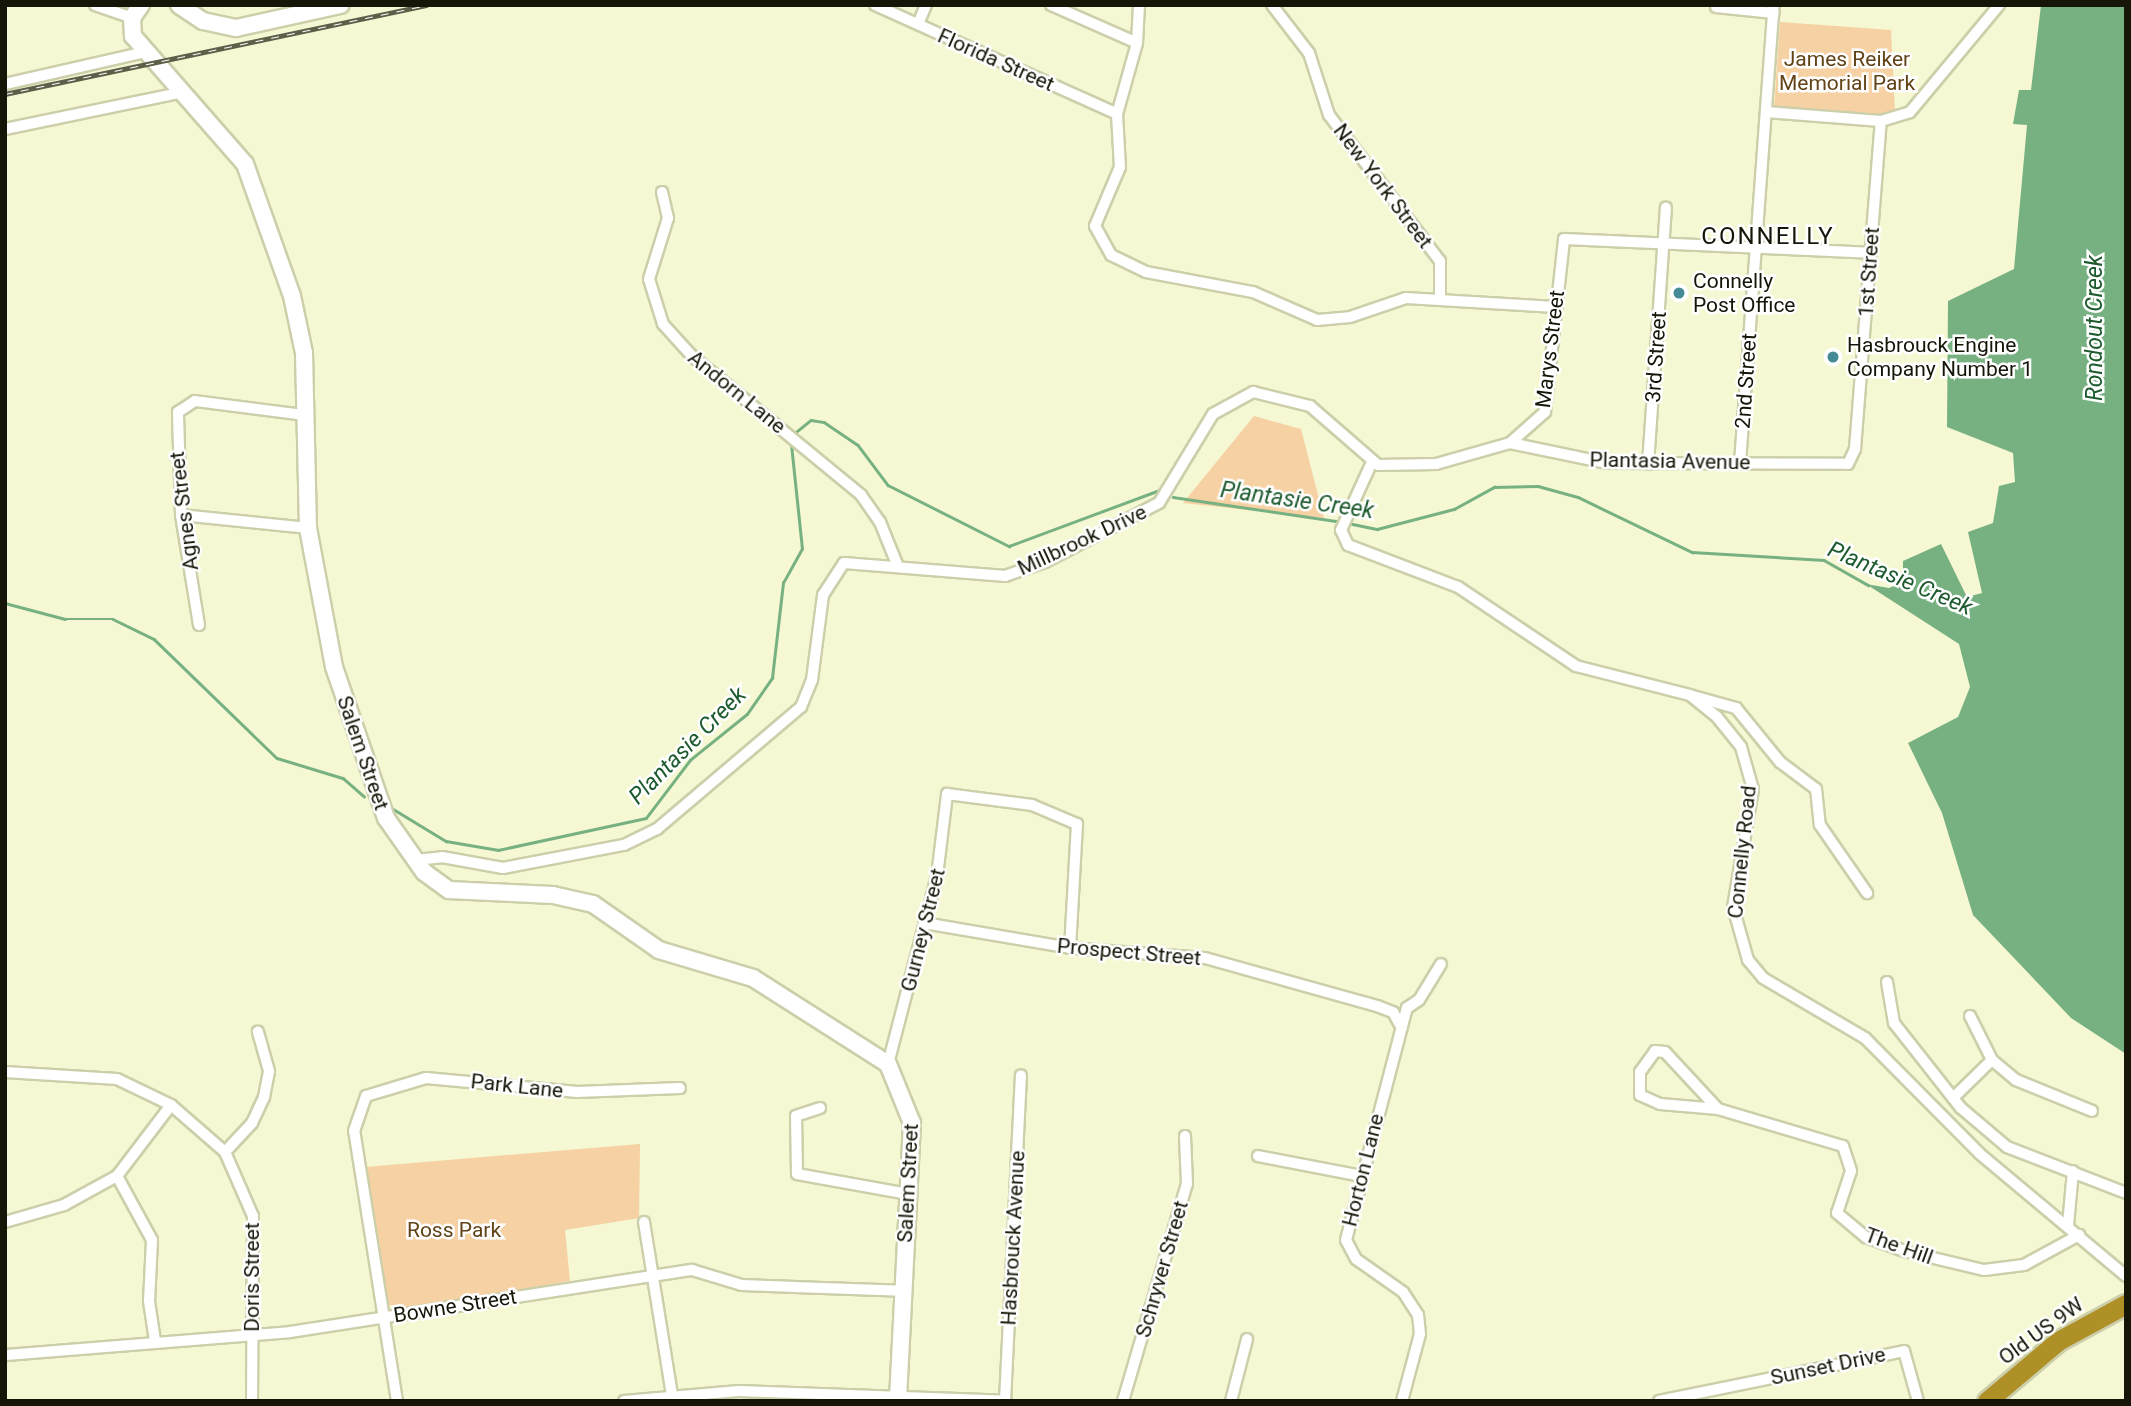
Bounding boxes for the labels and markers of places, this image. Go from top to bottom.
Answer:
place label: Connelly Post Office [1693,268,1796,318]
marker: Connelly Post Office [1671,285,1687,301]
place label: Hasbrouck Engine Company Number 1 [1847,332,2033,382]
marker: Hasbrouck Engine Company Number 1 [1825,349,1841,365]

